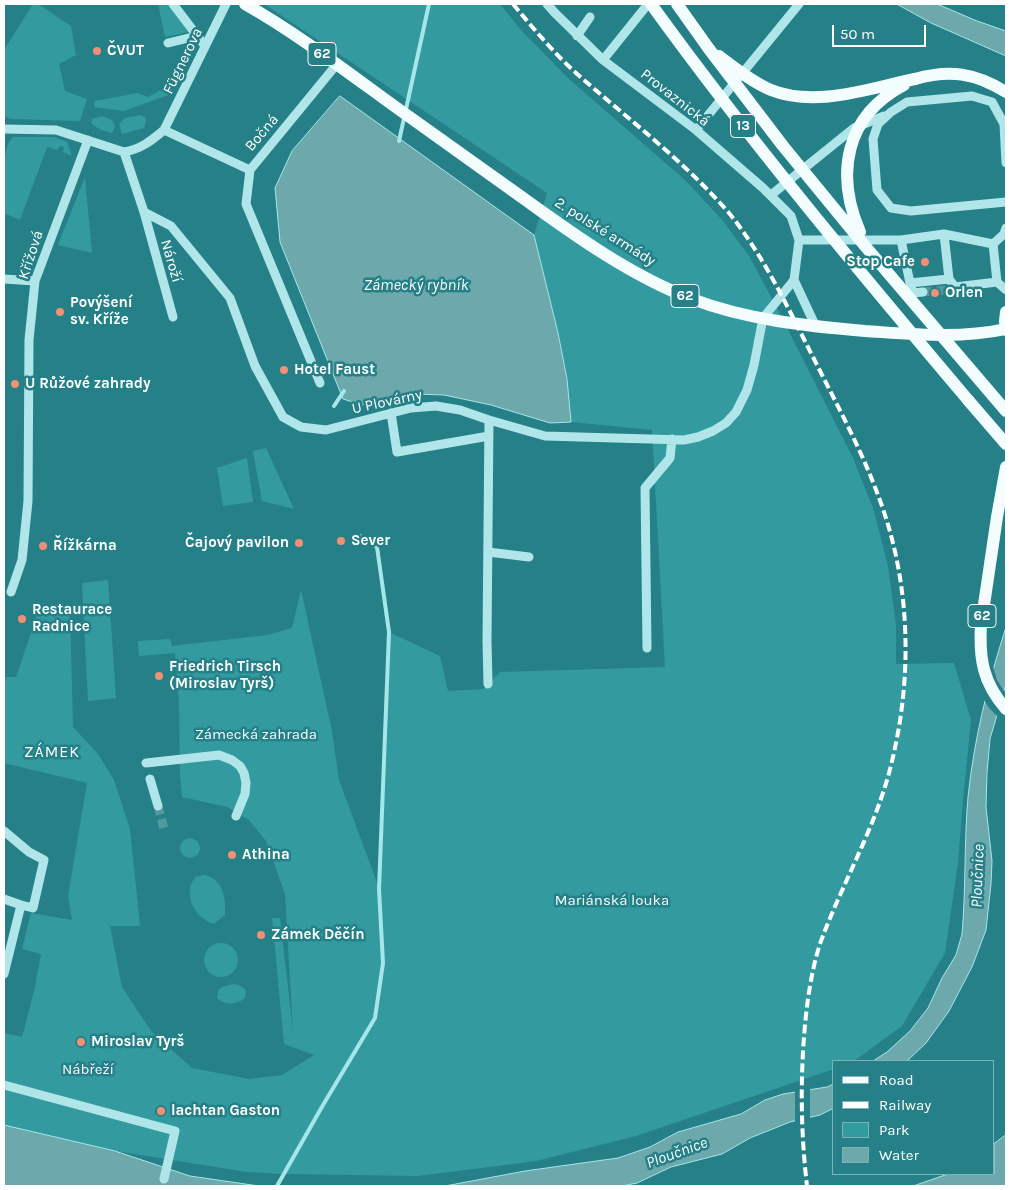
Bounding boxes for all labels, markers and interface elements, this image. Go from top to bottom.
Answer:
scale bar [835,15,929,47]
street label: Fügnerova [159,25,207,97]
text: 50 m [840,25,875,43]
place label: ČVUT [107,42,144,60]
road number: 62 [308,42,336,66]
marker: ČVUT [91,45,103,57]
street label: Provaznická [637,65,713,131]
street label: Bočná [241,111,283,155]
road number: 13 [730,114,756,138]
street label: 2. polské armády [551,194,659,270]
street label: Křížová [15,228,47,282]
street label: Nároží [156,238,186,284]
place label: Stop Cafe [846,253,915,271]
marker: Stop Cafe [919,256,931,268]
water label: Zámecký rybník [363,275,469,295]
road number: 62 [671,284,699,308]
place label: Orlen [945,284,983,302]
marker: Orlen [929,287,941,299]
place label: Povýšení sv. Kříže [70,294,133,329]
marker: Povýšení sv. Kříže [54,306,66,318]
place label: Hotel Faust [294,361,375,379]
marker: Hotel Faust [278,364,290,376]
place label: U Růžové zahrady [25,375,151,393]
marker: U Růžové zahrady [9,378,21,390]
street label: U Plovárny [350,386,424,418]
place label: Sever [351,532,390,550]
place label: Čajový pavilon [185,534,289,552]
marker: Sever [335,535,347,547]
place label: Řížkárna [53,537,117,555]
marker: Čajový pavilon [293,537,305,549]
marker: Řížkárna [37,540,49,552]
place label: Restaurace Radnice [32,601,112,636]
road number: 62 [968,604,996,628]
marker: Restaurace Radnice [16,613,28,625]
place label: Friedrich Tirsch (Miroslav Tyrš) [169,658,281,693]
marker: Friedrich Tirsch (Miroslav Tyrš) [153,670,165,682]
park label: Zámecká zahrada [195,726,317,744]
district label: ZÁMEK [23,742,81,762]
water label: Ploučnice [967,844,989,908]
place label: Athina [242,846,290,864]
marker: Athina [226,849,238,861]
park label: Mariánská louka [555,892,669,910]
place label: Zámek Děčín [271,926,365,944]
marker: Zámek Děčín [255,929,267,941]
place label: Miroslav Tyrš [91,1033,184,1051]
marker: Miroslav Tyrš [75,1036,87,1048]
legend [832,1060,995,1175]
park label: Nábřeží [62,1061,114,1079]
text: Road [879,1071,914,1089]
text: Railway [879,1096,931,1114]
place label: lachtan Gaston [171,1102,280,1120]
marker: lachtan Gaston [155,1105,167,1117]
text: Park [879,1121,909,1139]
water label: Ploučnice [644,1133,710,1173]
text: Water [879,1146,919,1164]

